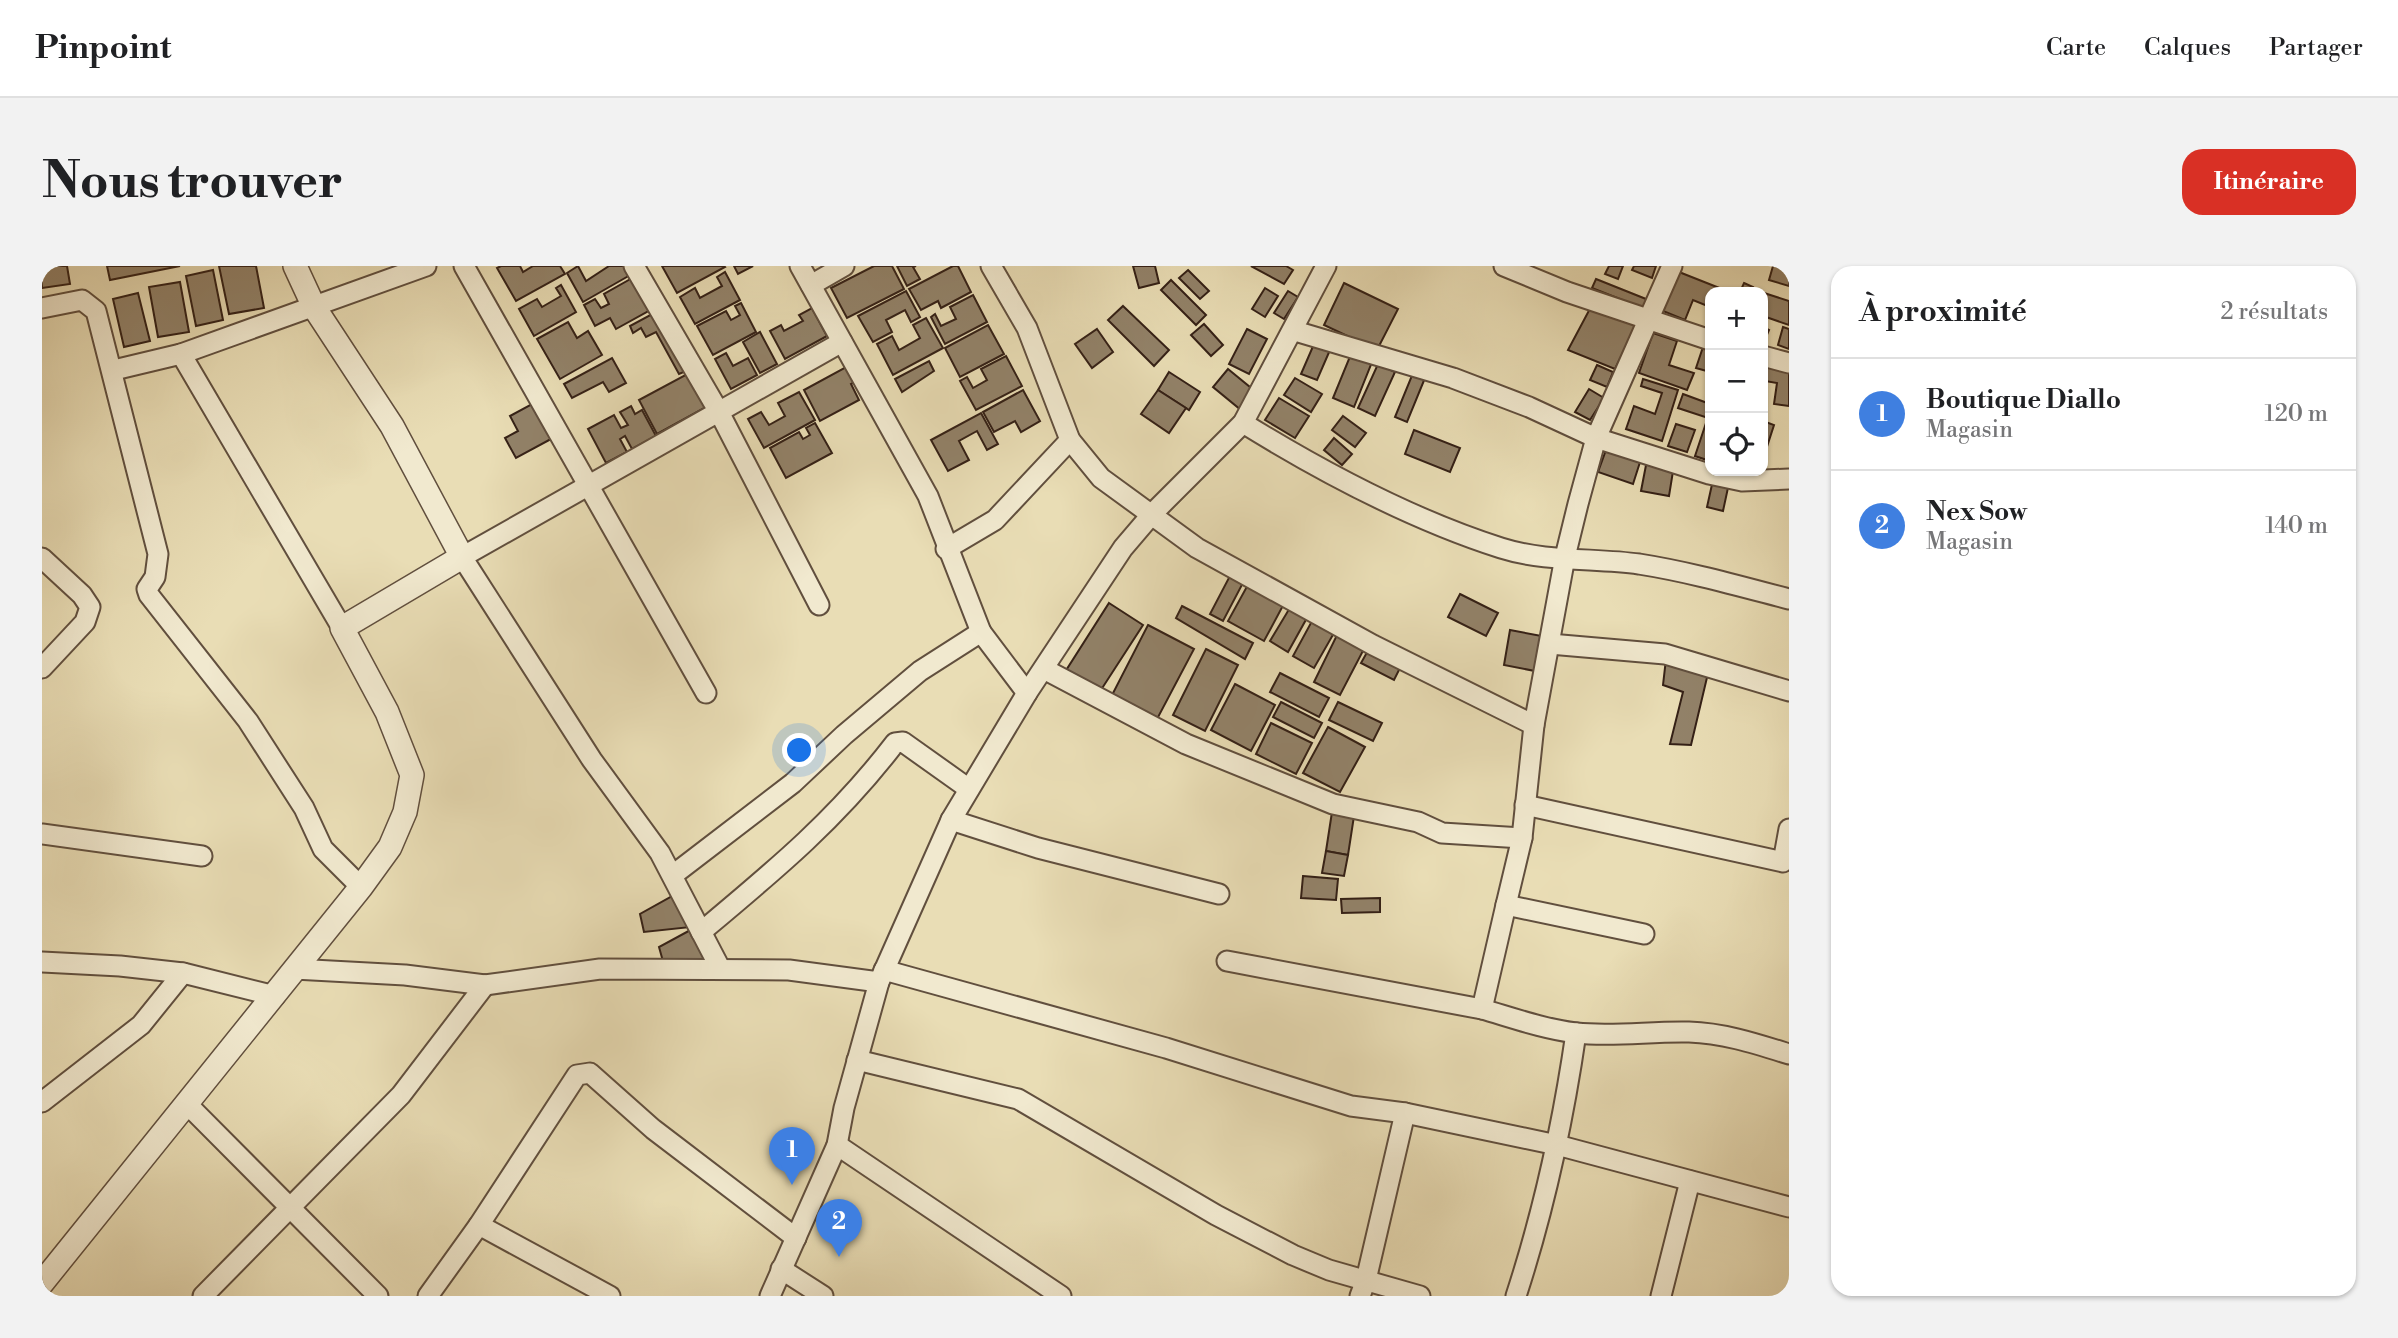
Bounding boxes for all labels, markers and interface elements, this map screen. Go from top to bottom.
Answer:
text: Pinpoint [35,28,172,69]
text: Carte [2046,33,2106,63]
text: Calques [2144,33,2231,63]
text: Partager [2269,33,2363,63]
button: Itinéraire [2182,149,2356,215]
text: Nous trouver [42,152,343,213]
map controls [1705,287,1768,476]
button: + [1705,287,1768,350]
text: À proximité [1859,293,2027,331]
text: 2 résultats [2220,298,2328,326]
button: − [1705,350,1768,413]
text: Boutique Diallo [1926,384,2121,416]
text: 1 [1876,400,1888,428]
text: 120 m [2264,400,2328,428]
button: locate [1705,413,1768,476]
text: Magasin [1926,416,2013,444]
text: Nex Sow [1926,496,2027,528]
text: 2 [1875,512,1889,540]
text: 140 m [2265,512,2328,540]
text: Magasin [1926,528,2013,556]
your location [782,733,816,767]
pin: 1 [769,1127,815,1185]
pin: 2 [816,1199,862,1257]

